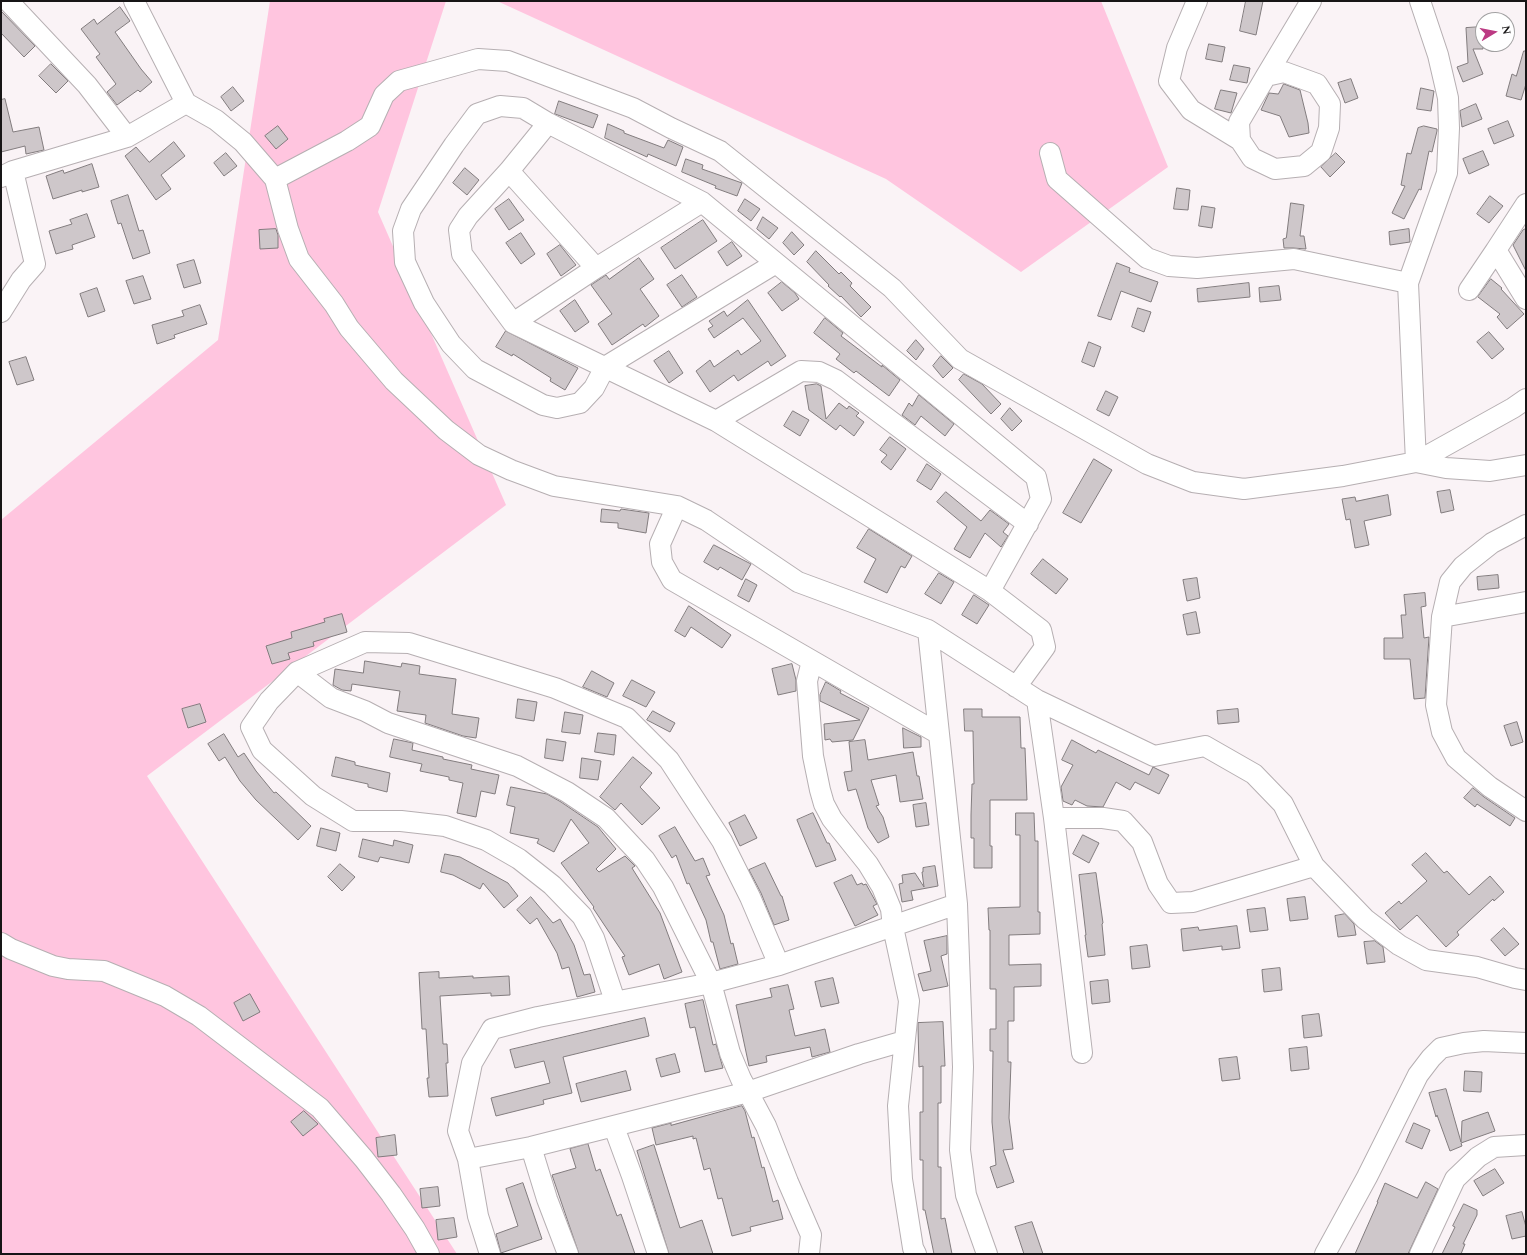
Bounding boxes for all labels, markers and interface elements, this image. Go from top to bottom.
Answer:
north arrow [1475,12,1515,52]
text: N [1497,24,1515,36]

